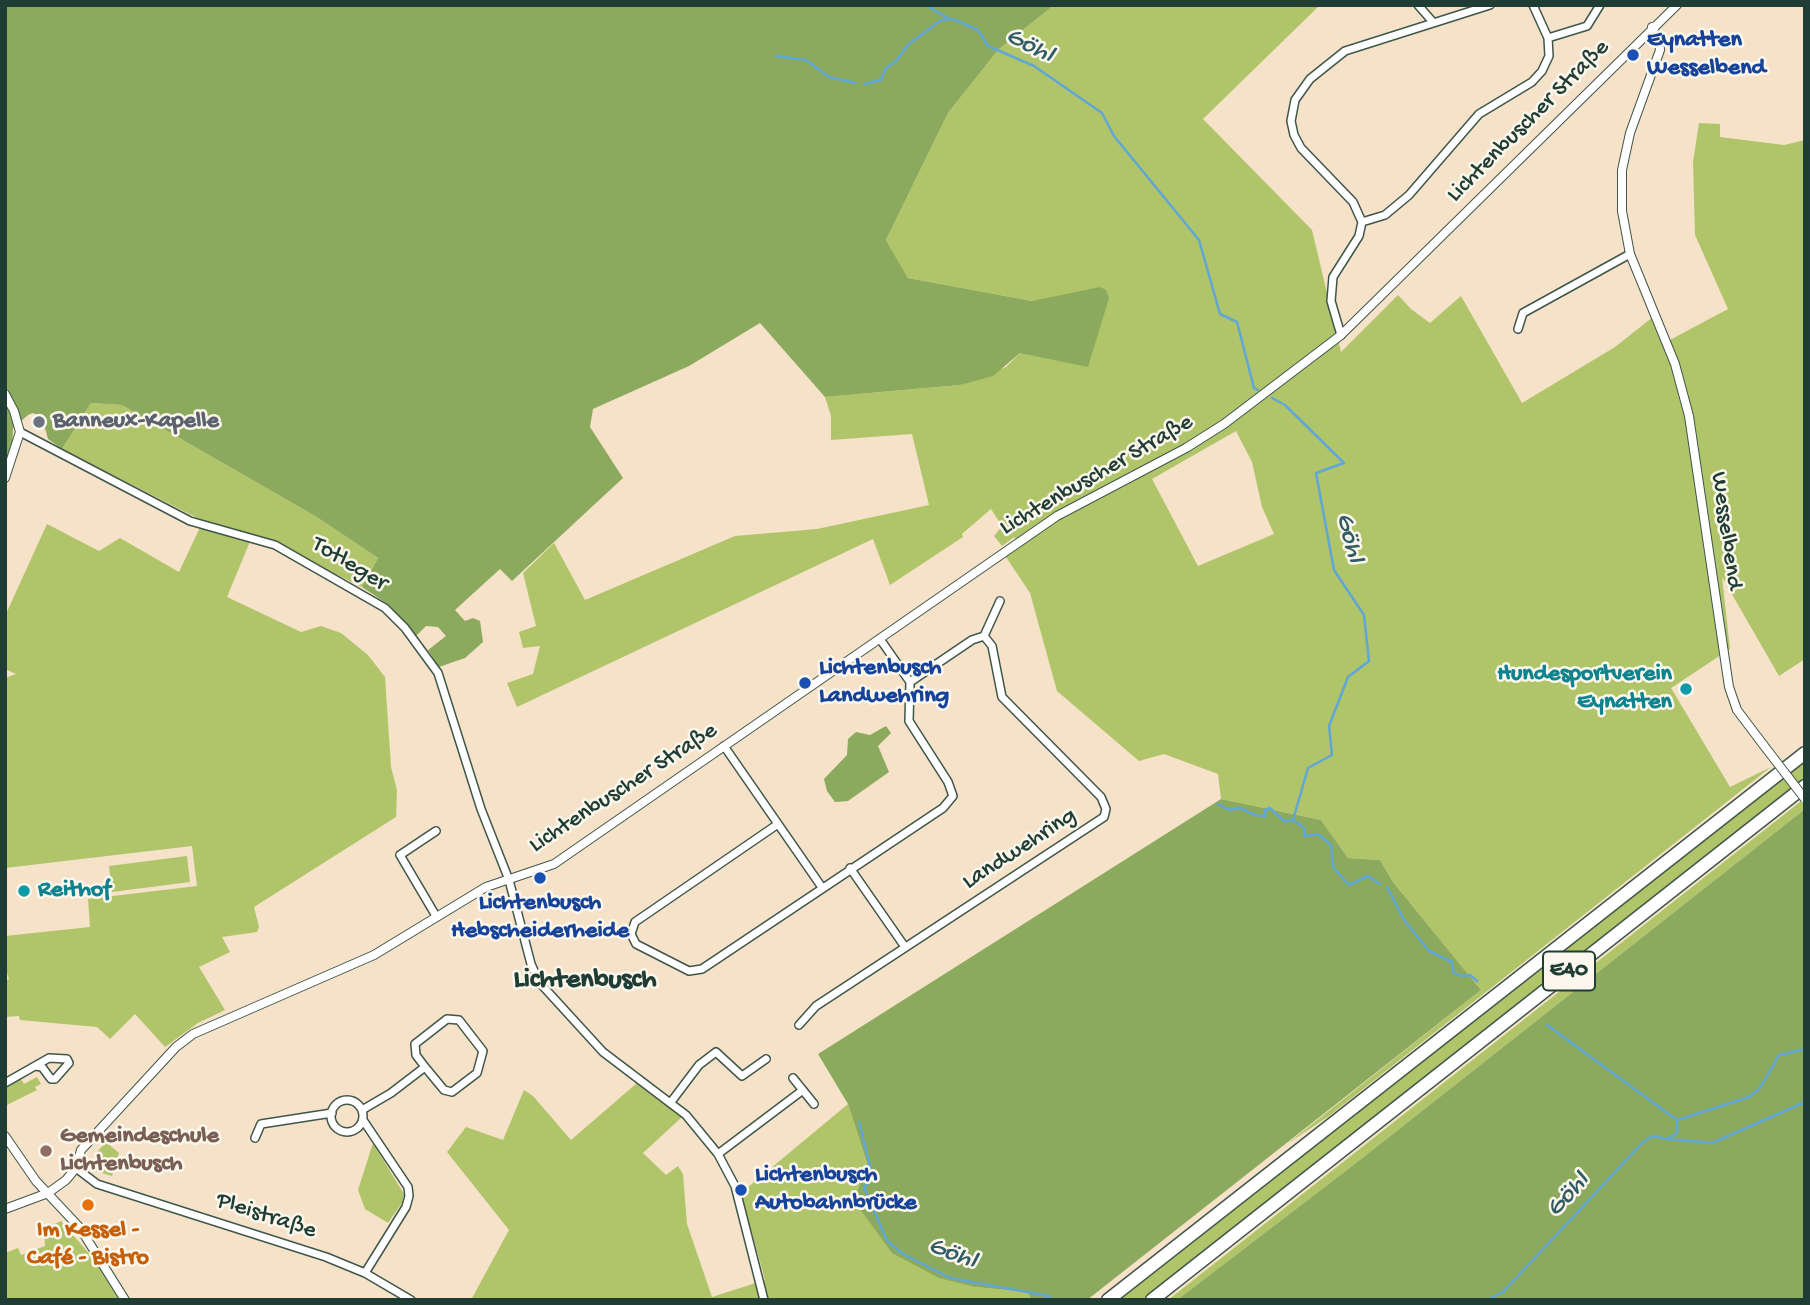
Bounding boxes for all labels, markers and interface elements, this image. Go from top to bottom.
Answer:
water label: Göhl [1000,22,1058,72]
place label: Eynatten Wesselbend [1647,27,1766,83]
street label: Lichtenbuscher Straße [1441,34,1617,210]
marker: Eynatten Wesselbend [1625,47,1641,63]
place label: Banneux-Kapelle [53,408,219,436]
street label: Lichtenbuscher Straße [995,409,1199,543]
marker: Banneux-Kapelle [31,414,47,430]
street label: Wesselbend [1702,470,1748,592]
water label: Göhl [1327,510,1369,566]
street label: Totleger [306,531,392,599]
place label: Lichtenbusch Landwehring [819,655,949,711]
place label: Hundesportverein Eynatten [1497,661,1672,717]
marker: Lichtenbusch Landwehring [797,675,813,691]
marker: Hundesportverein Eynatten [1678,681,1694,697]
street label: Lichtenbuscher Straße [524,717,724,861]
street label: Landwehring [958,802,1082,898]
marker: Lichtenbusch Hebscheiderheide [532,870,548,886]
place label: Reithof [38,877,111,905]
marker: Reithof [16,883,32,899]
place label: Lichtenbusch Hebscheiderheide [451,890,629,946]
road number: E40 [1543,952,1595,990]
district label: Lichtenbusch [514,965,656,999]
place label: Gemeindeschule Lichtenbusch [60,1123,219,1179]
marker: Gemeindeschule Lichtenbusch [38,1143,54,1159]
place label: Lichtenbusch Autobahnbrücke [755,1162,917,1218]
water label: Göhl [1541,1167,1597,1225]
marker: Lichtenbusch Autobahnbrücke [733,1182,749,1198]
street label: Pleistraße [212,1187,320,1247]
marker: Im Kessel - Café - Bistro [80,1197,96,1213]
place label: Im Kessel - Café - Bistro [27,1217,149,1273]
water label: Göhl [923,1232,981,1278]

